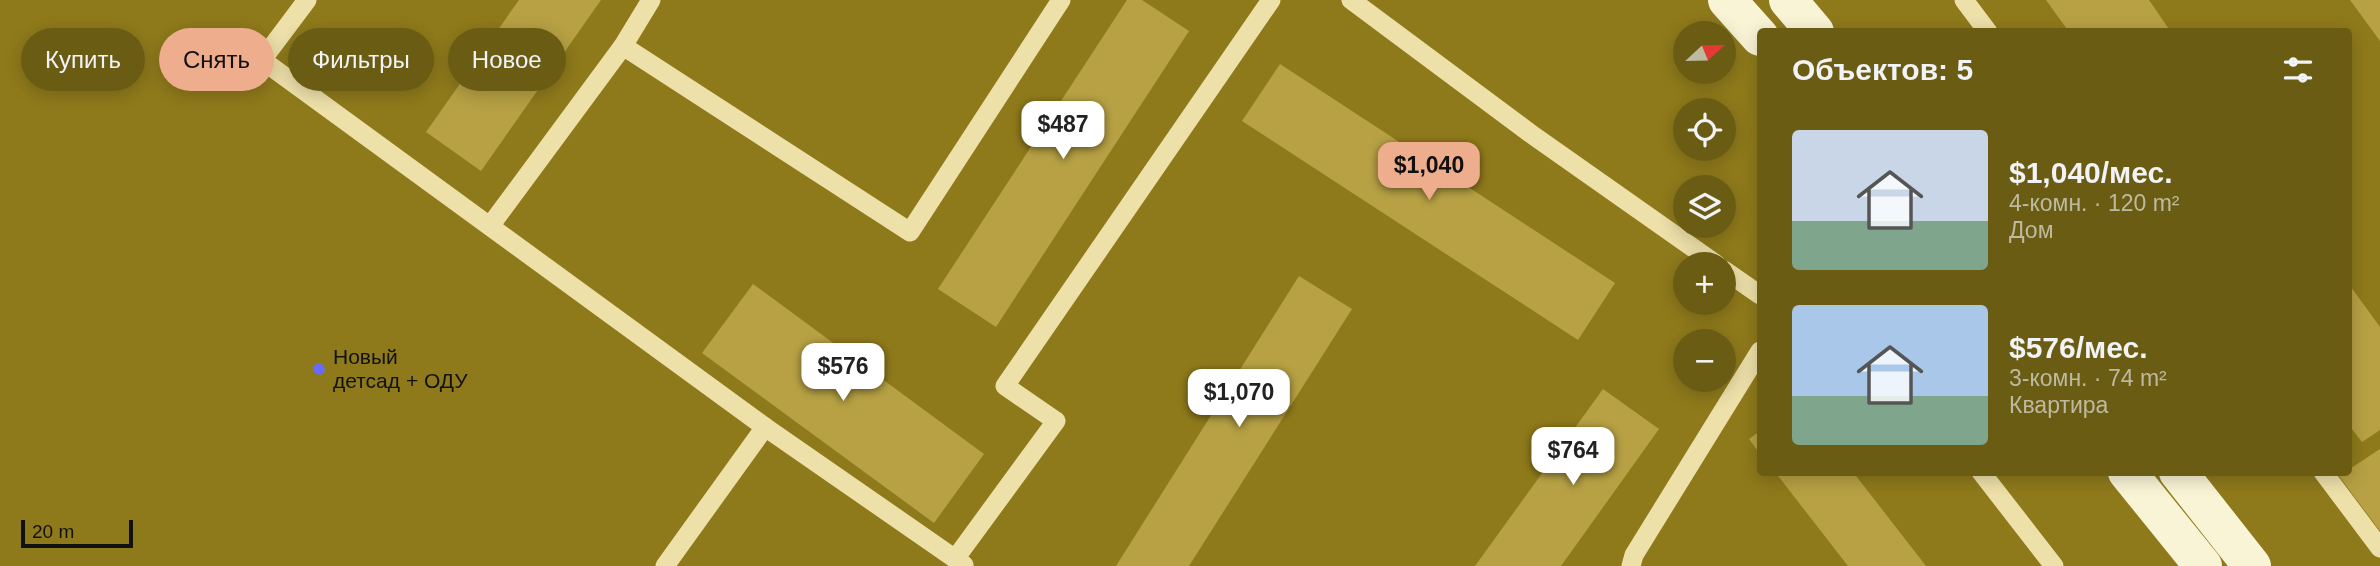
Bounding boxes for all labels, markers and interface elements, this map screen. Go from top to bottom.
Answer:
north arrow [1673,21,1736,84]
map controls [1673,21,1736,392]
chip: Купить [21,28,145,91]
chip: Снять [159,28,274,91]
chip: Фильтры [288,28,434,91]
chip: Новое [448,28,566,91]
icon: filters [2279,51,2317,89]
text: Объектов: 5 [1792,53,1973,86]
button: locate [1673,98,1736,161]
pin: $487 [1022,102,1104,161]
text: $487 [1037,111,1089,137]
pin: $1,040 [1372,142,1486,202]
text: $1,040 [1394,152,1464,178]
text: $1,040/мес. [2009,156,2173,189]
icon: home [1848,158,1932,242]
button: layers [1673,175,1736,238]
text: 4-комн. · 120 m² [2009,190,2180,216]
text: Дом [2009,217,2053,243]
button: + [1673,252,1736,315]
button: − [1673,329,1736,392]
text: $576/мес. [2009,331,2148,364]
icon: home [1848,333,1932,417]
pin: $576 [802,344,884,403]
place label: Новый детсад + ОДУ [333,345,468,392]
text: $576 [817,353,869,379]
marker: Новый детсад + ОДУ [311,361,327,377]
text: 3-комн. · 74 m² [2009,365,2167,391]
pin: $1,070 [1182,370,1296,429]
text: $1,070 [1204,379,1274,405]
text: Квартира [2009,392,2108,418]
pin: $764 [1532,428,1614,487]
text: $764 [1547,437,1599,463]
scale bar [21,517,133,549]
text: 20 m [32,521,74,542]

